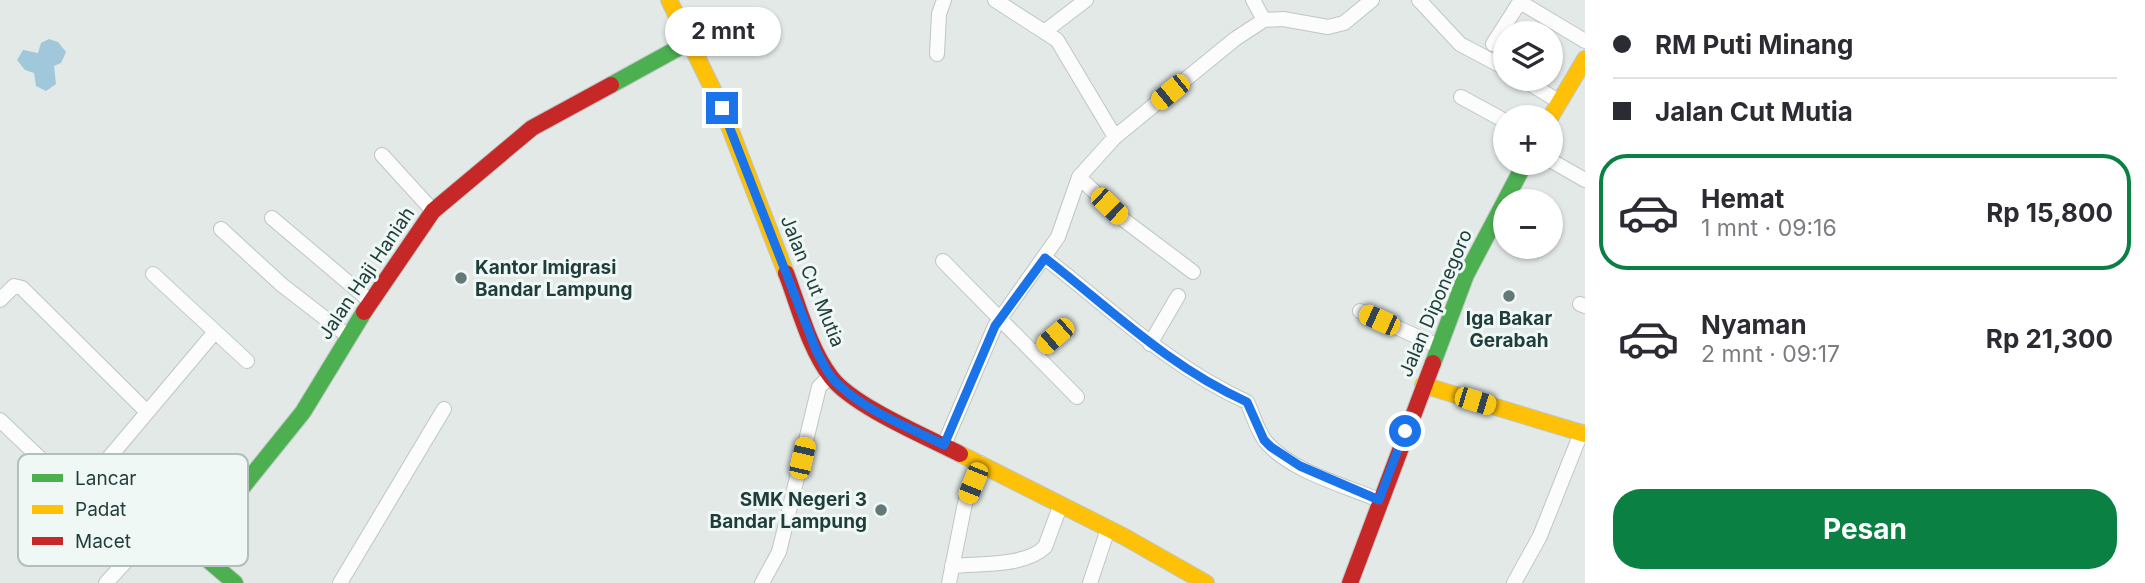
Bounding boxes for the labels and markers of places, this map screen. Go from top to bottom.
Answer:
place label: Kantor Imigrasi Bandar Lampung [475,256,632,301]
marker: Kantor Imigrasi Bandar Lampung [453,270,469,286]
marker: Iga Bakar Gerabah [1501,288,1517,304]
place label: Iga Bakar Gerabah [1466,307,1552,352]
place label: SMK Negeri 3 Bandar Lampung [710,488,867,533]
marker: SMK Negeri 3 Bandar Lampung [873,502,889,518]

